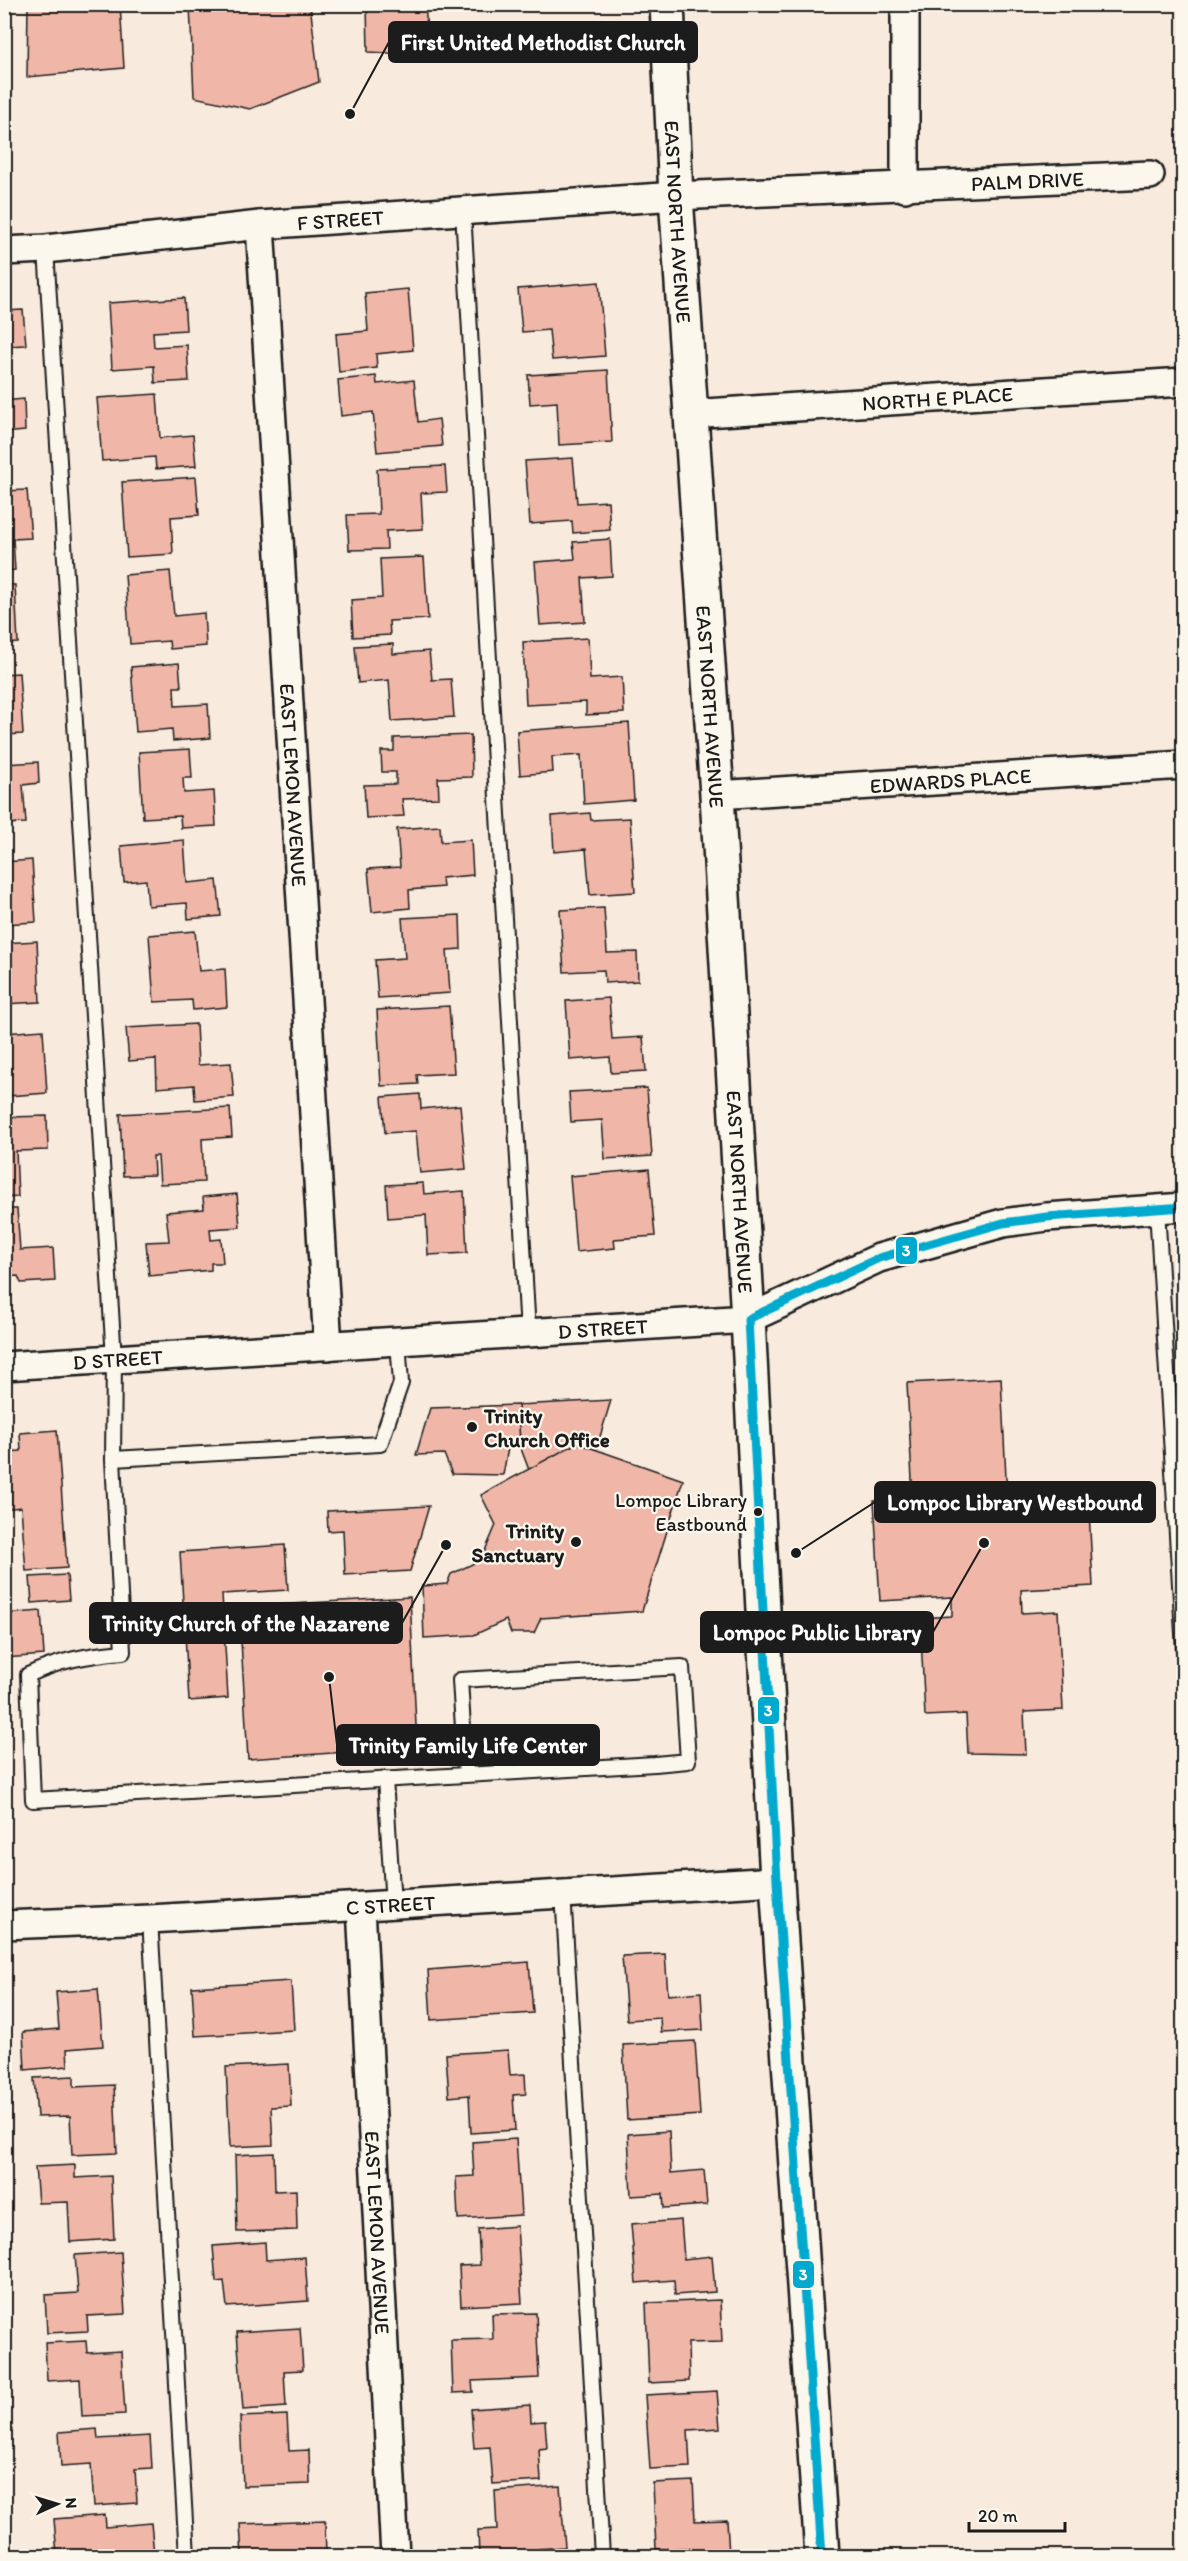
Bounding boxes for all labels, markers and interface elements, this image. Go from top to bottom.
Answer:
callout: First United Methodist Church [389,22,697,62]
text: First United Methodist Church [401,29,686,56]
street label: EAST NORTH AVENUE [660,120,697,324]
street label: PALM DRIVE [970,165,1084,195]
street label: F STREET [296,204,385,235]
street label: NORTH E PLACE [861,381,1014,415]
street label: EAST NORTH AVENUE [692,604,730,809]
street label: EAST LEMON AVENUE [275,683,313,888]
street label: EDWARDS PLACE [869,762,1032,798]
street label: EAST NORTH AVENUE [722,1090,759,1294]
line badge: 3 [895,1236,918,1265]
text: 3 [902,1241,911,1260]
street label: D STREET [557,1313,649,1343]
street label: D STREET [72,1343,164,1374]
place label: Trinity Church Office [483,1403,610,1452]
marker: Trinity Church Office [465,1420,479,1434]
callout: Lompoc Library Westbound [875,1482,1155,1522]
place label: Lompoc Library Eastbound [615,1488,748,1536]
text: Lompoc Library Westbound [887,1489,1144,1516]
marker: Lompoc Library Eastbound [752,1506,764,1518]
place label: Trinity Sanctuary [471,1518,564,1568]
marker: Trinity Sanctuary [569,1535,583,1549]
callout: Trinity Church of the Nazarene [90,1603,402,1643]
text: Trinity Church of the Nazarene [101,1610,390,1637]
callout: Lompoc Public Library [701,1612,933,1652]
text: Lompoc Public Library [713,1619,922,1646]
line badge: 3 [757,1696,780,1725]
text: 3 [764,1701,773,1720]
callout: Trinity Family Life Center [337,1725,599,1765]
text: Trinity Family Life Center [348,1732,588,1759]
street label: C STREET [345,1889,436,1920]
street label: EAST LEMON AVENUE [360,2130,396,2335]
line badge: 3 [792,2260,815,2289]
text: 3 [799,2265,808,2284]
north arrow [27,2474,87,2534]
scale bar [969,2495,1065,2533]
text: N [62,2497,81,2509]
text: 20 m [978,2505,1018,2527]

